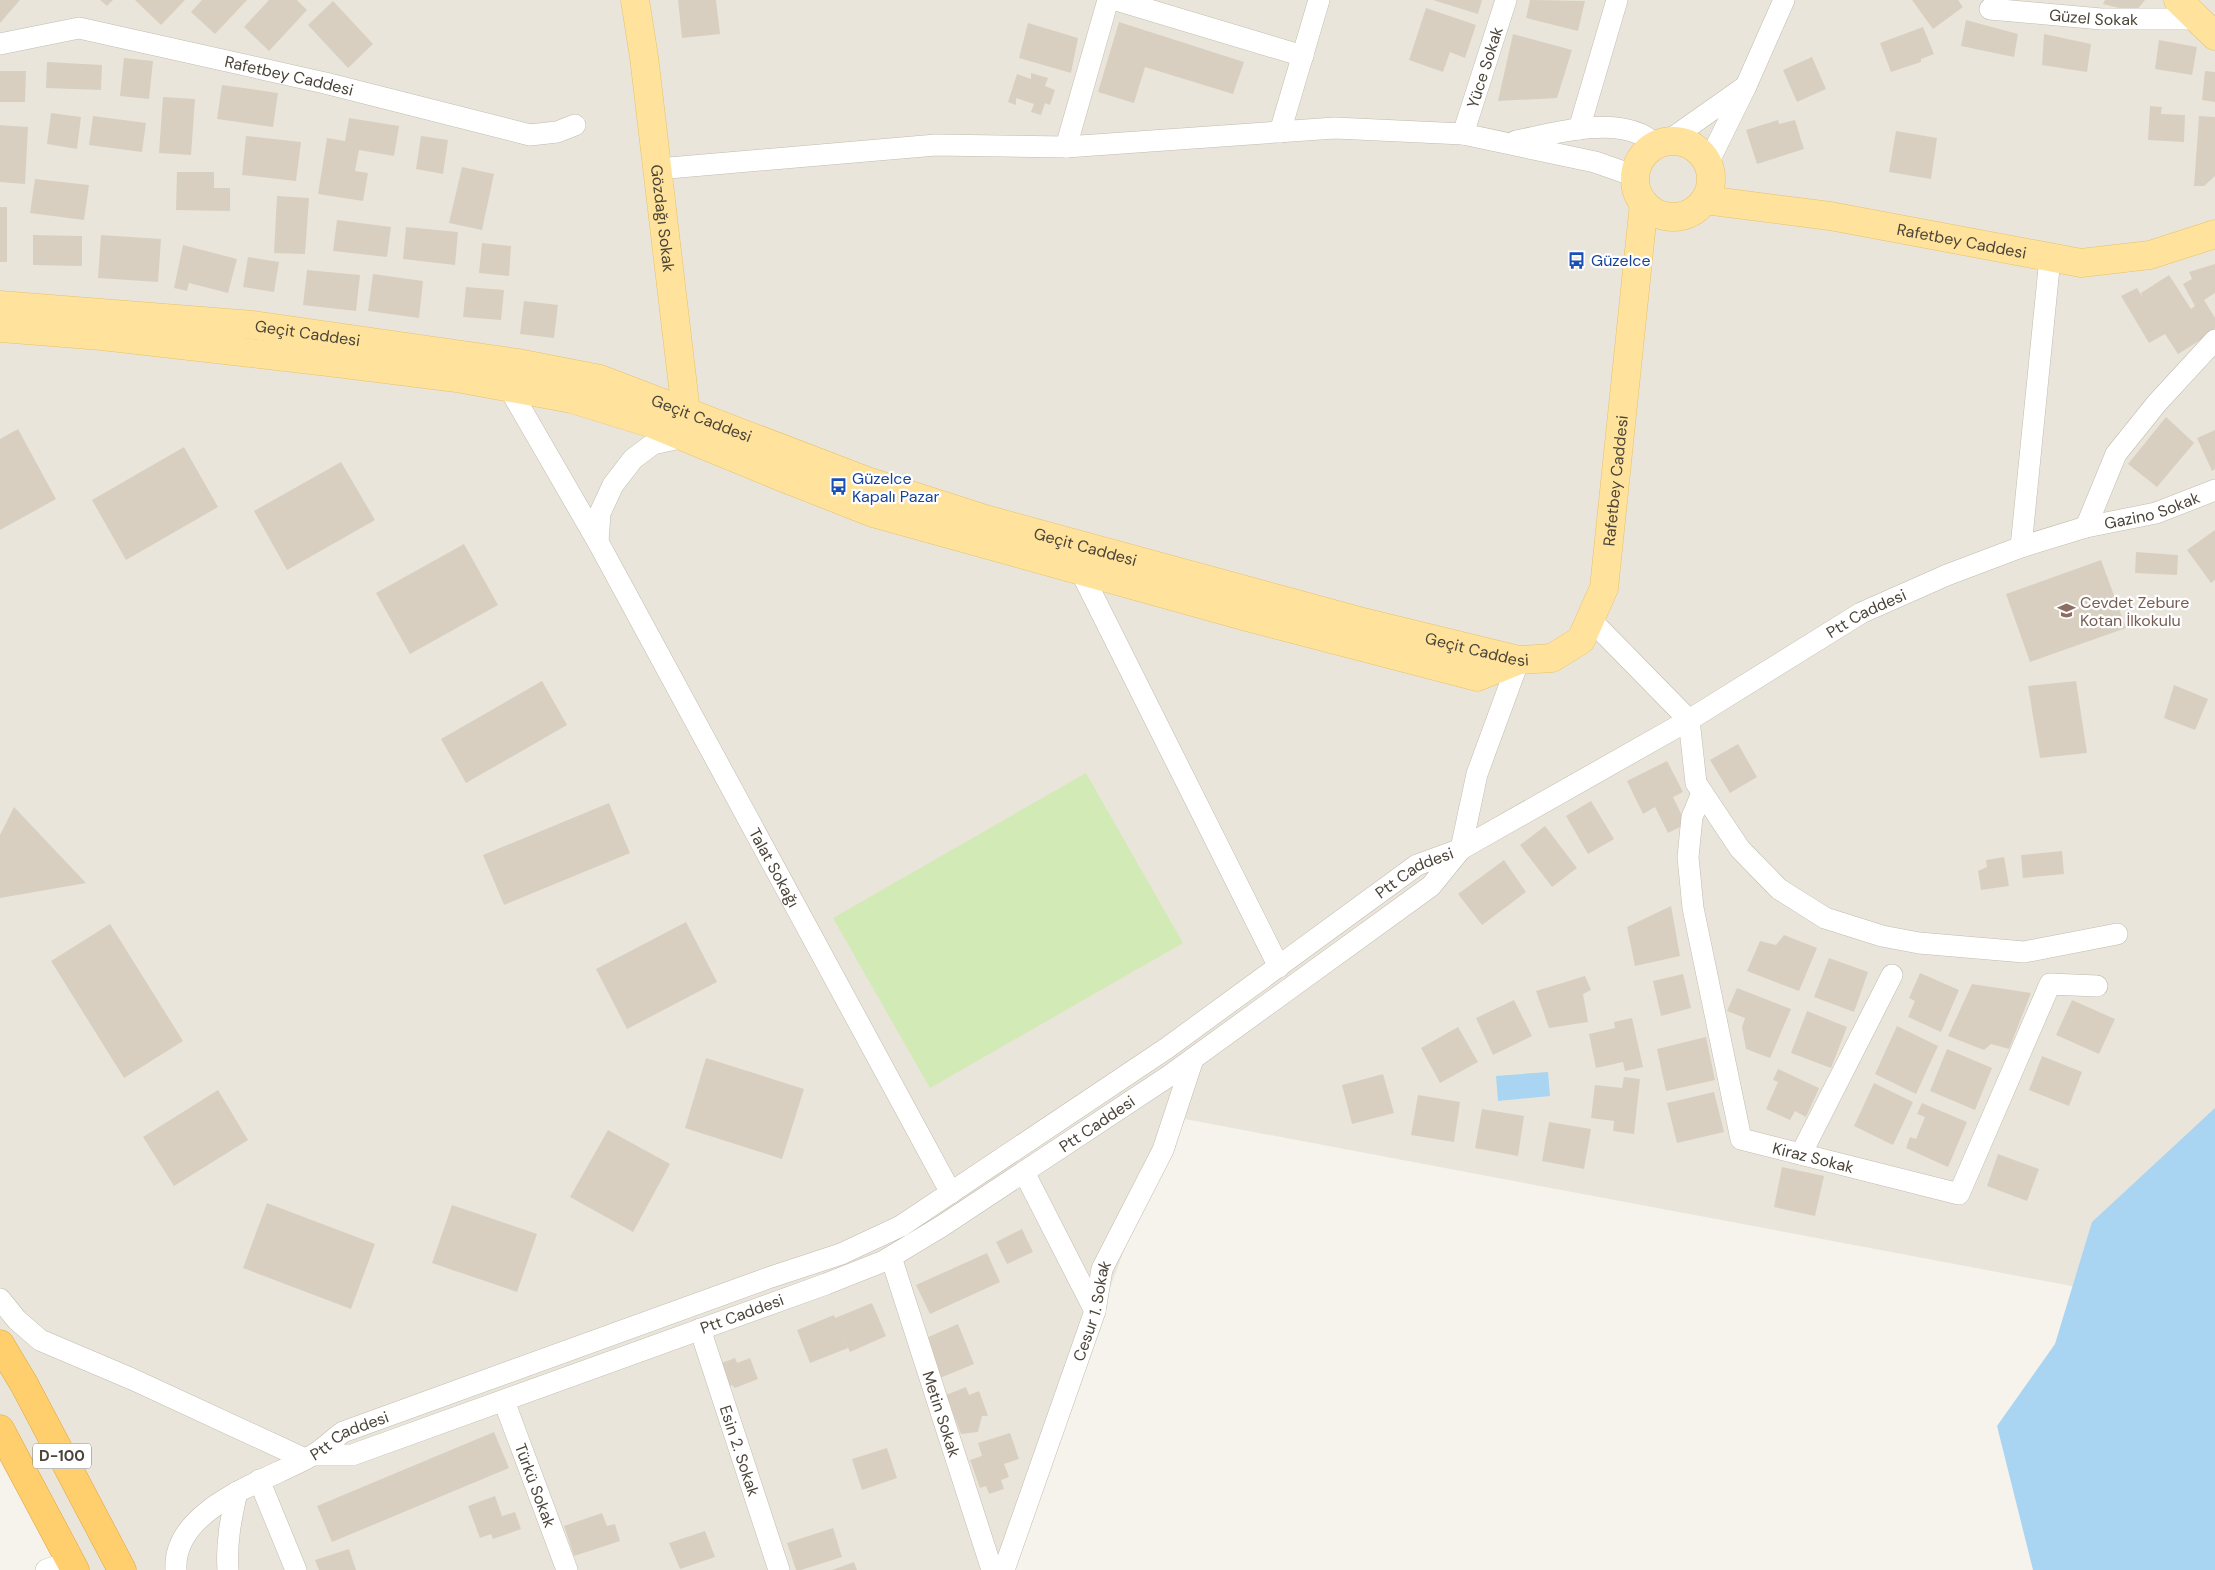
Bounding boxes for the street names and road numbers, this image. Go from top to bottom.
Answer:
street label: Güzel Sokak [2048,4,2138,30]
street label: Yüce Sokak [1462,24,1507,111]
street label: Rafetbey Caddesi [223,50,356,100]
street label: Gözdağı Sokak [646,163,680,273]
street label: Rafetbey Caddesi [1895,218,2028,263]
street label: Geçit Caddesi [254,315,362,351]
street label: Geçit Caddesi [648,389,755,447]
street label: Rafetbey Caddesi [1598,414,1632,547]
street label: Gazino Sokak [2102,487,2203,534]
street label: Geçit Caddesi [1032,522,1139,570]
street label: Ptt Caddesi [1822,584,1909,643]
street label: Geçit Caddesi [1423,627,1529,671]
street label: Talat Sokağı [744,824,804,911]
street label: Ptt Caddesi [1371,842,1456,903]
street label: Ptt Caddesi [1055,1091,1139,1157]
street label: Kiraz Sokak [1771,1137,1856,1178]
street label: Cesur 1. Sokak [1068,1256,1115,1364]
street label: Ptt Caddesi [697,1289,787,1339]
street label: Metin Sokak [918,1368,965,1460]
street label: Esin 2. Sokak [715,1402,765,1499]
street label: Ptt Caddesi [306,1406,391,1465]
street label: Türkü Sokak [510,1440,561,1530]
road number: D-100 [33,1444,91,1468]

